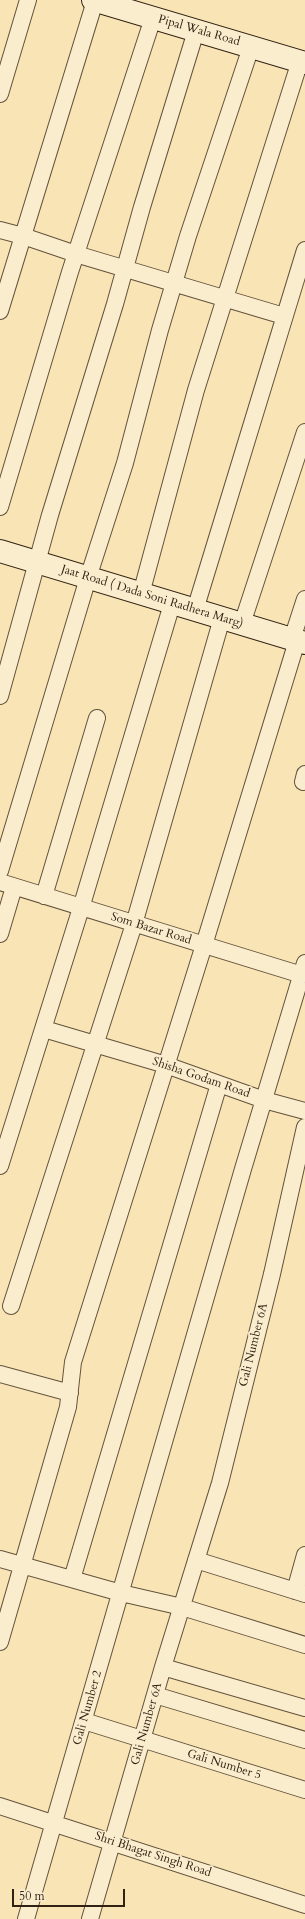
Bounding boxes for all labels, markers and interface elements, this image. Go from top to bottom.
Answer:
street label: Pipal Wala Road [156,12,242,50]
street label: Jaat Road ( Dada Soni Radhera Marg) [59,562,245,632]
street label: Som Bazar Road [109,910,193,948]
street label: Shisha Godam Road [150,1055,252,1101]
street label: Gali Number 6A [237,1302,271,1388]
street label: Gali Number 2 [70,1669,106,1747]
street label: Gali Number 6A [128,1681,166,1767]
street label: Gali Number 5 [185,1747,263,1783]
street label: Shri Bhagat Singh Road [93,1829,213,1881]
scale bar [14,1881,127,1907]
text: 50 m [19,1888,45,1904]

